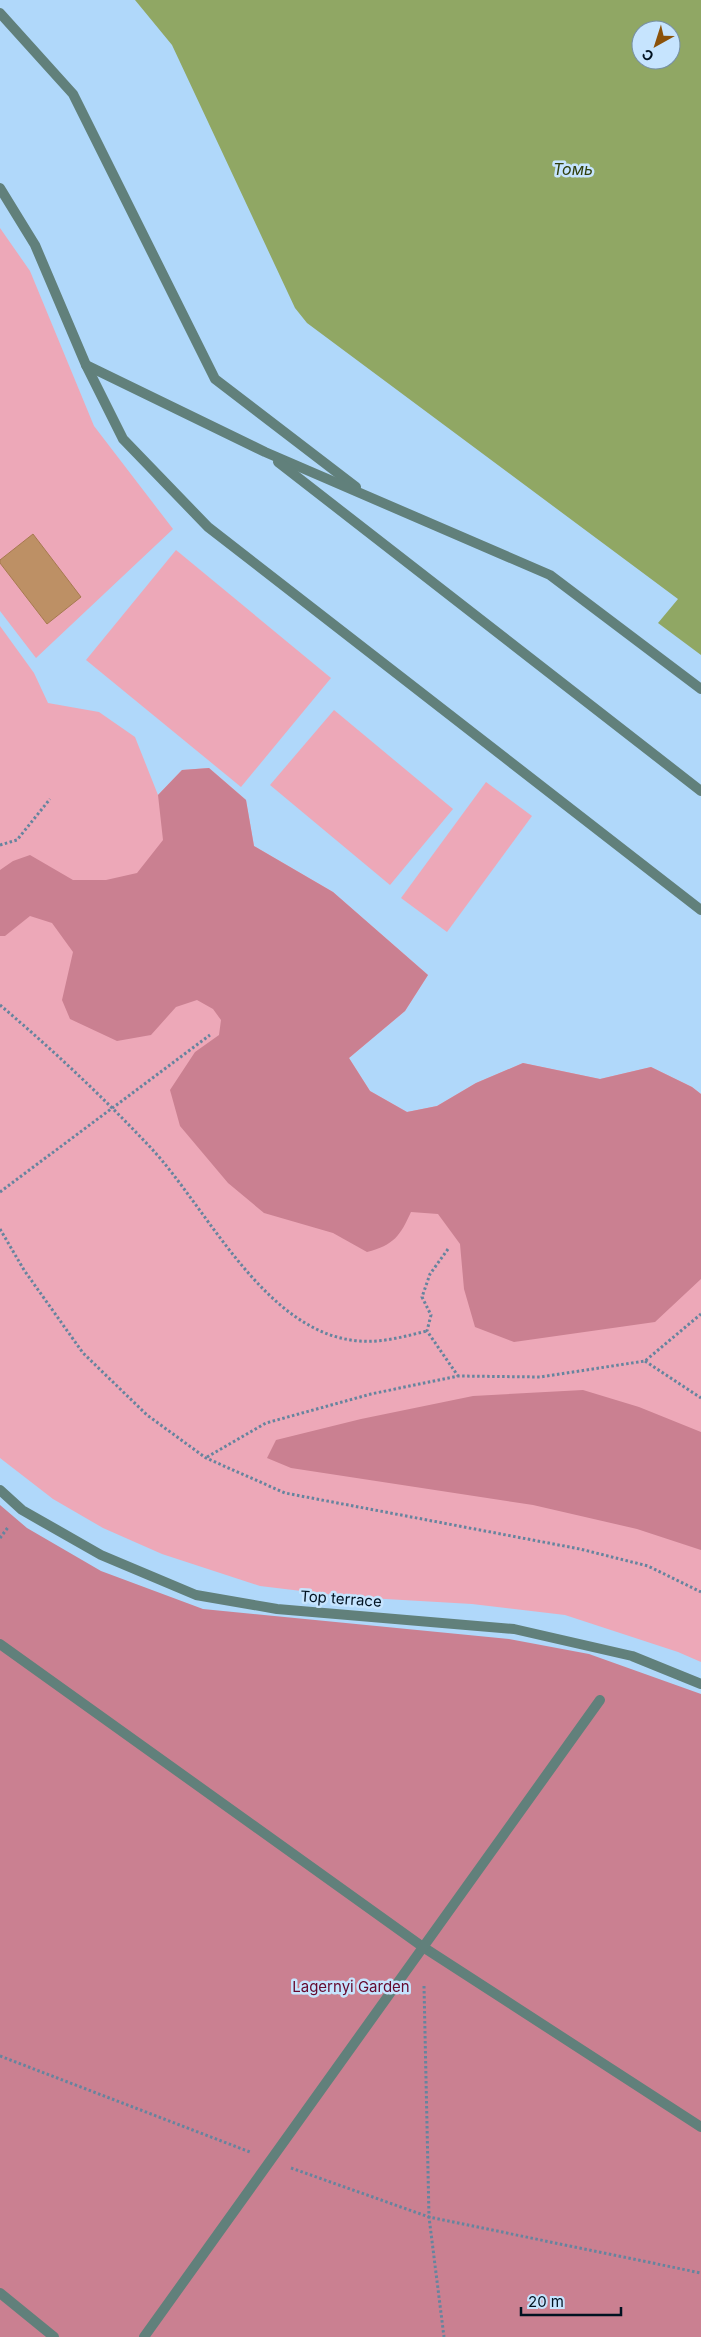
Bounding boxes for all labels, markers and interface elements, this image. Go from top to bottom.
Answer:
north arrow [631,20,681,70]
text: С [638,46,657,65]
water label: Томь [553,159,593,179]
street label: Top terrace [300,1586,382,1611]
park label: Lagernyi Garden [292,1977,410,1996]
scale bar [521,2284,621,2316]
text: 20 m [528,2292,564,2311]

